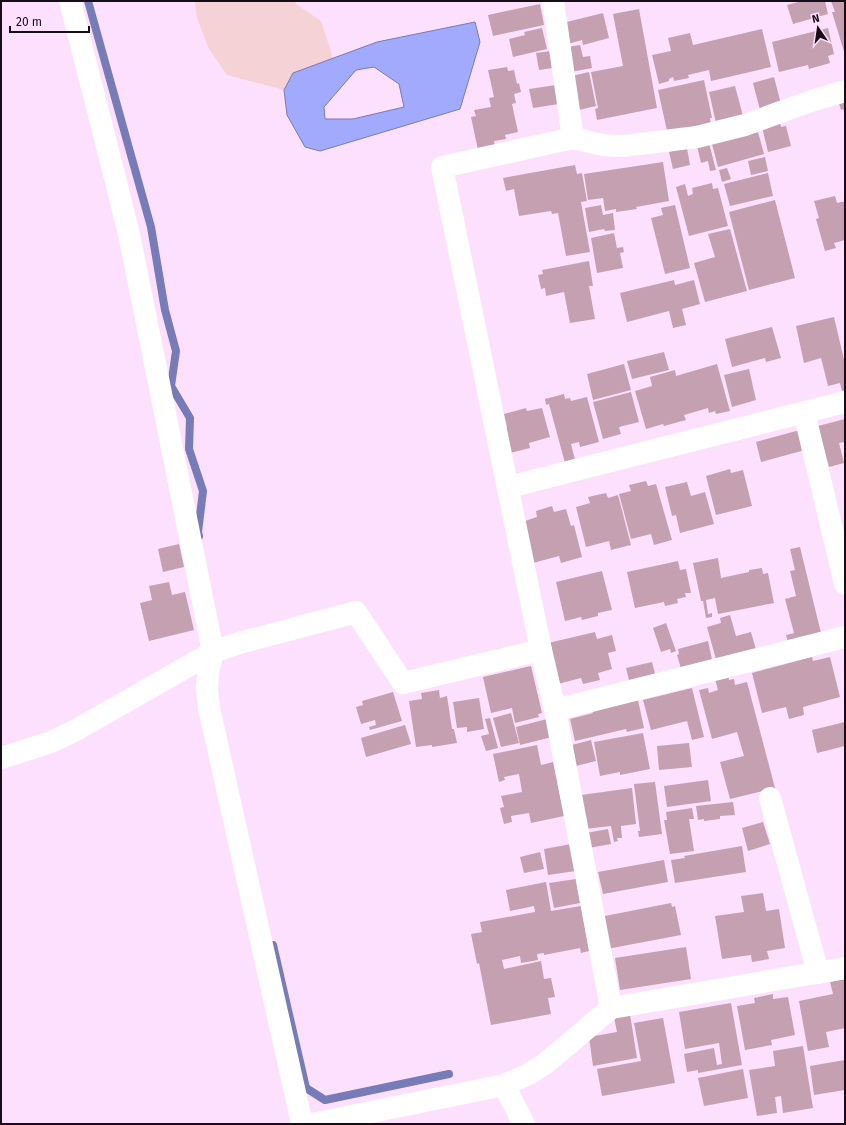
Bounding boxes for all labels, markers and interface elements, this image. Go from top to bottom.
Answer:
scale bar [10,8,89,34]
north arrow [798,8,838,48]
text: N [811,12,821,26]
text: 20 m [16,15,42,29]

